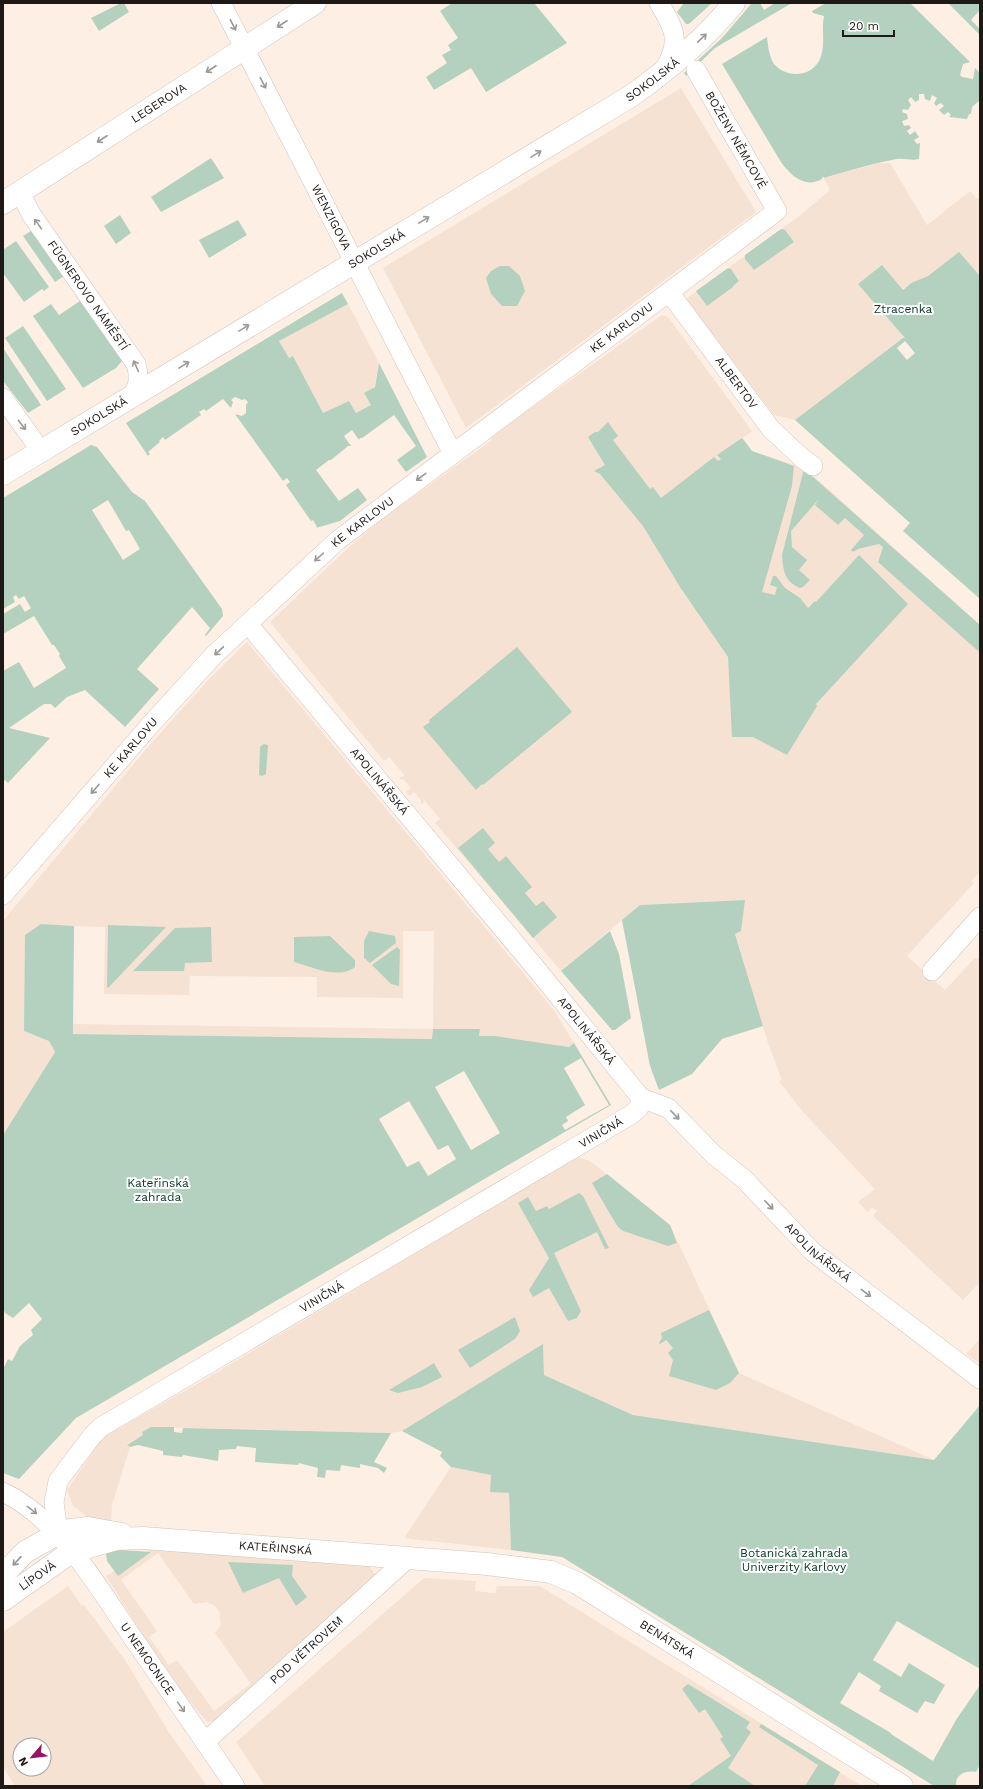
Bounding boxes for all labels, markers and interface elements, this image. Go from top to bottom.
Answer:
scale bar [843,12,894,38]
one-way arrow [230,19,237,31]
text: 20 m [849,19,879,33]
one-way arrow [277,20,288,28]
one-way arrow [697,33,707,43]
street label: SOKOLSKÁ [623,55,682,105]
one-way arrow [206,65,217,73]
one-way arrow [259,77,267,89]
street label: LEGEROVA [129,80,189,126]
street label: BOŽENY NĚMCOVÉ [702,89,770,192]
one-way arrow [96,136,108,144]
one-way arrow [530,149,542,157]
street label: WENZIGOVA [309,182,354,252]
one-way arrow [418,216,430,224]
one-way arrow [34,219,42,230]
street label: SOKOLSKÁ [346,227,408,272]
street label: FÜGNEROVO NÁMĚSTÍ [45,238,132,354]
street label: KE KARLOVU [587,299,656,356]
park label: Ztracenka [874,302,932,316]
one-way arrow [238,324,250,332]
street label: ALBERTOV [712,354,761,412]
one-way arrow [132,360,139,372]
one-way arrow [178,361,190,369]
street label: SOKOLSKÁ [68,394,130,439]
one-way arrow [18,419,27,430]
one-way arrow [416,473,427,481]
street label: KE KARLOVU [328,494,397,550]
one-way arrow [314,553,324,562]
one-way arrow [214,646,224,655]
street label: KE KARLOVU [101,714,161,781]
street label: APOLINÁŘSKÁ [347,745,412,818]
one-way arrow [90,784,99,794]
street label: APOLINÁŘSKÁ [555,994,618,1067]
one-way arrow [670,1110,680,1120]
street label: VINIČNÁ [576,1114,626,1151]
park label: Kateřinská zahrada [127,1176,189,1204]
one-way arrow [764,1200,774,1210]
street label: APOLINÁŘSKÁ [782,1220,853,1285]
street label: VINIČNÁ [297,1278,346,1315]
one-way arrow [861,1288,872,1297]
one-way arrow [26,1506,37,1515]
street label: KATEŘINSKÁ [238,1538,313,1558]
park label: Botanická zahrada Univerzity Karlovy [740,1546,848,1574]
one-way arrow [12,1556,22,1566]
street label: LÍPOVÁ [16,1558,59,1594]
street label: POD VĚTROVEM [267,1613,346,1687]
street label: BENÁTSKÁ [637,1617,697,1662]
street label: U NEMOCNICE [118,1620,177,1698]
one-way arrow [177,1701,185,1712]
north arrow [12,1737,52,1777]
text: N [16,1755,31,1768]

